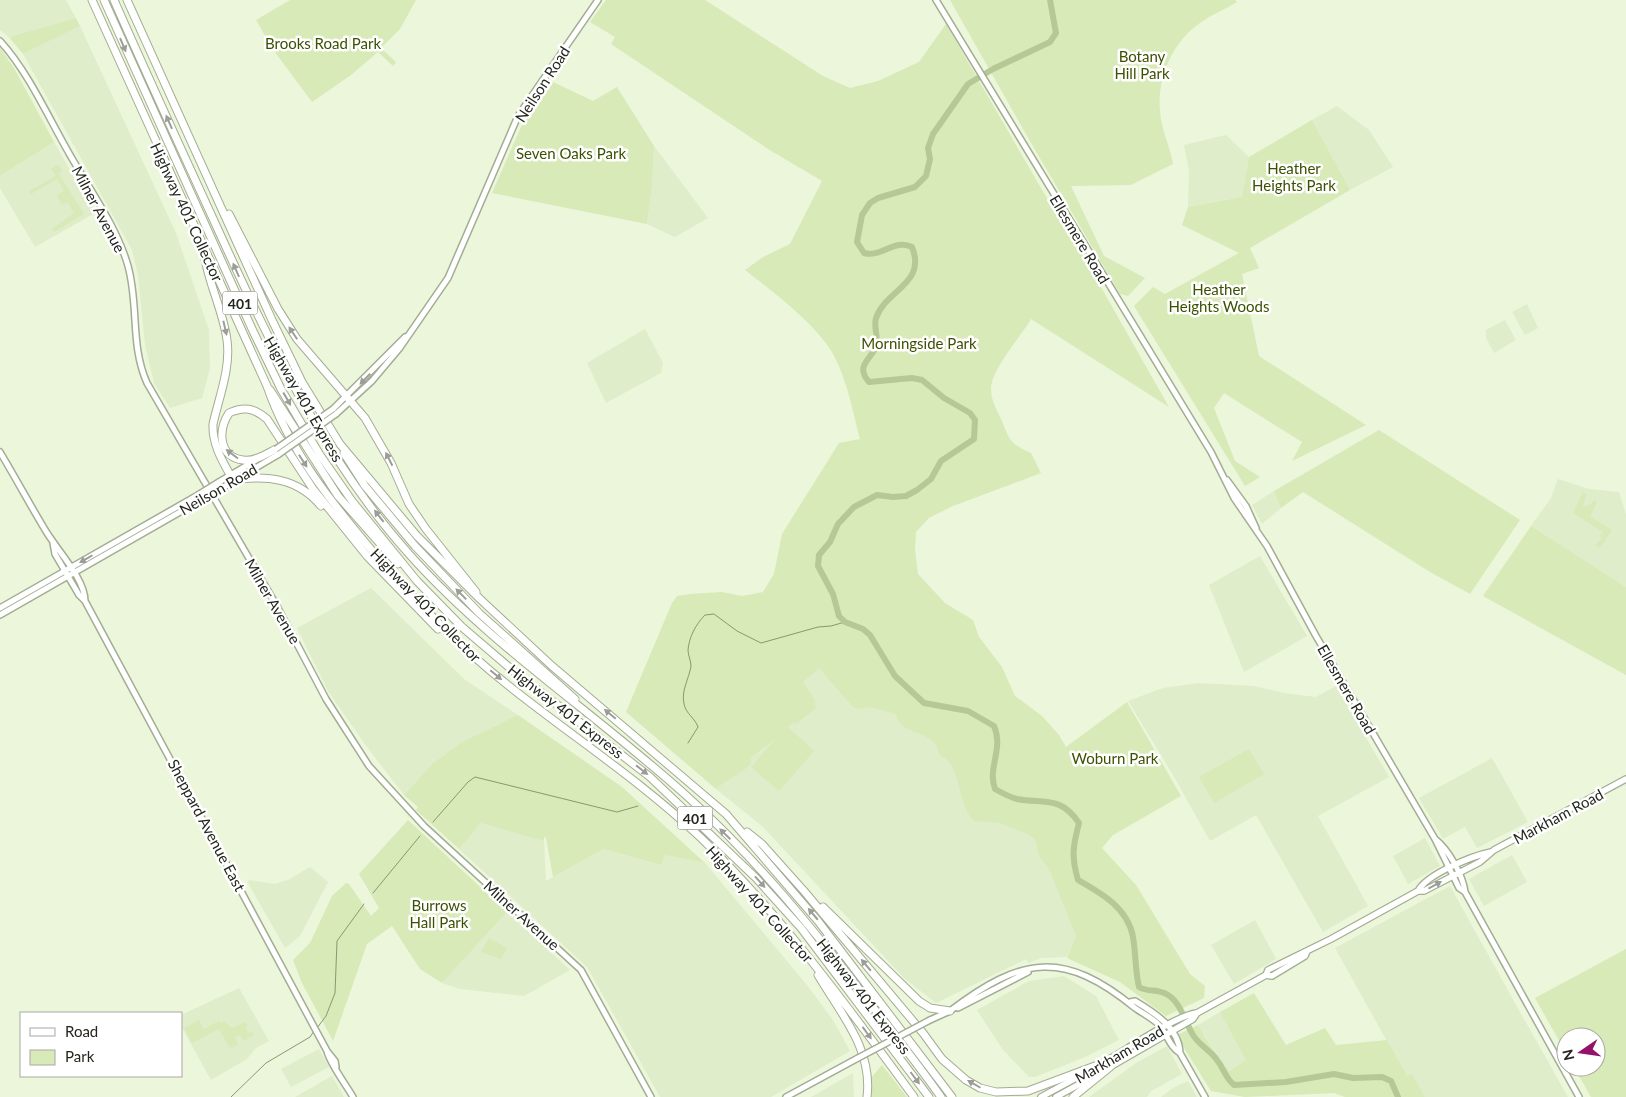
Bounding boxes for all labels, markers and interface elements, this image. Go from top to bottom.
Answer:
park label: Brooks Road Park [265,34,381,52]
one-way arrow [120,38,128,52]
street label: Neilson Road [511,43,573,125]
park label: Botany Hill Park [1114,47,1170,82]
one-way arrow [165,115,173,129]
street label: Highway 401 Collector [147,140,227,285]
park label: Seven Oaks Park [516,144,626,162]
park label: Heather Heights Park [1252,159,1336,194]
street label: Milner Avenue [69,163,129,255]
street label: Ellesmere Road [1046,191,1114,287]
one-way arrow [232,263,240,277]
park label: Heather Heights Woods [1169,280,1269,315]
road number: 401 [222,292,258,314]
one-way arrow [221,321,229,336]
one-way arrow [289,326,298,340]
street label: Highway 401 Express [261,333,347,465]
park label: Morningside Park [861,334,977,352]
one-way arrow [359,373,371,385]
one-way arrow [282,392,291,405]
one-way arrow [225,449,239,459]
one-way arrow [385,452,393,467]
one-way arrow [299,454,308,468]
street label: Neilson Road [176,460,260,518]
one-way arrow [374,510,385,523]
street label: Highway 401 Collector [367,544,485,666]
one-way arrow [78,555,93,563]
street label: Milner Avenue [241,555,305,647]
one-way arrow [455,588,467,600]
street label: Ellesmere Road [1314,641,1380,737]
street label: Highway 401 Express [505,660,627,762]
one-way arrow [489,669,502,680]
one-way arrow [604,708,616,720]
park label: Woburn Park [1072,749,1159,767]
street label: Sheppard Avenue East [165,756,250,895]
one-way arrow [635,765,648,776]
street label: Markham Road [1510,785,1606,847]
road number: 401 [678,806,712,830]
one-way arrow [720,828,732,840]
street label: Highway 401 Collector [703,842,818,967]
one-way arrow [754,875,766,887]
street label: Milner Avenue [481,876,564,954]
one-way arrow [1429,881,1442,890]
park label: Burrows Hall Park [410,896,469,931]
one-way arrow [807,907,818,920]
street label: Highway 401 Express [813,935,915,1057]
one-way arrow [860,958,871,971]
legend [20,1012,182,1077]
street label: Markham Road [1071,1021,1167,1087]
text: Road [65,1022,98,1040]
one-way arrow [861,1026,872,1039]
north arrow [1556,1027,1606,1077]
text: Park [65,1047,95,1065]
text: N [1558,1048,1577,1062]
one-way arrow [909,1071,920,1084]
one-way arrow [967,1080,981,1088]

